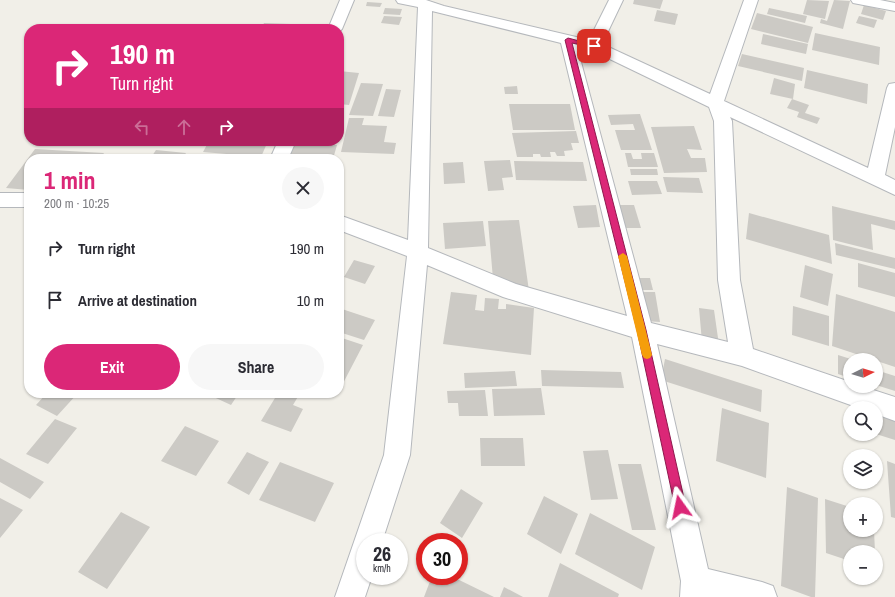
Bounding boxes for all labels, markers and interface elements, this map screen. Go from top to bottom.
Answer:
pin [577,29,611,63]
text: 190 m [110,35,175,73]
icon: arrive [583,35,605,57]
icon: right [44,40,96,92]
text: Turn right [110,71,173,96]
icon: left [131,116,153,138]
icon: ahead [173,116,195,138]
icon: right [215,116,237,138]
text: 1 min [44,164,95,196]
button: close [282,167,324,209]
text: 200 m · 10:25 [44,195,109,212]
icon: right [44,237,66,259]
text: Turn right [78,238,135,259]
text: 190 m [290,238,324,259]
icon: arrive [44,289,66,311]
text: Arrive at destination [78,290,197,311]
text: 10 m [297,290,324,311]
button: Exit [44,344,180,390]
button: Share [188,344,324,390]
north arrow [843,353,883,393]
map controls [843,353,883,585]
button: search [843,401,883,441]
button: layers [843,449,883,489]
position arrow [659,486,701,528]
button: + [843,497,883,537]
speed limit sign: 30 [416,533,468,585]
text: 26 [373,540,391,567]
button: − [843,545,883,585]
text: km/h [373,562,391,575]

